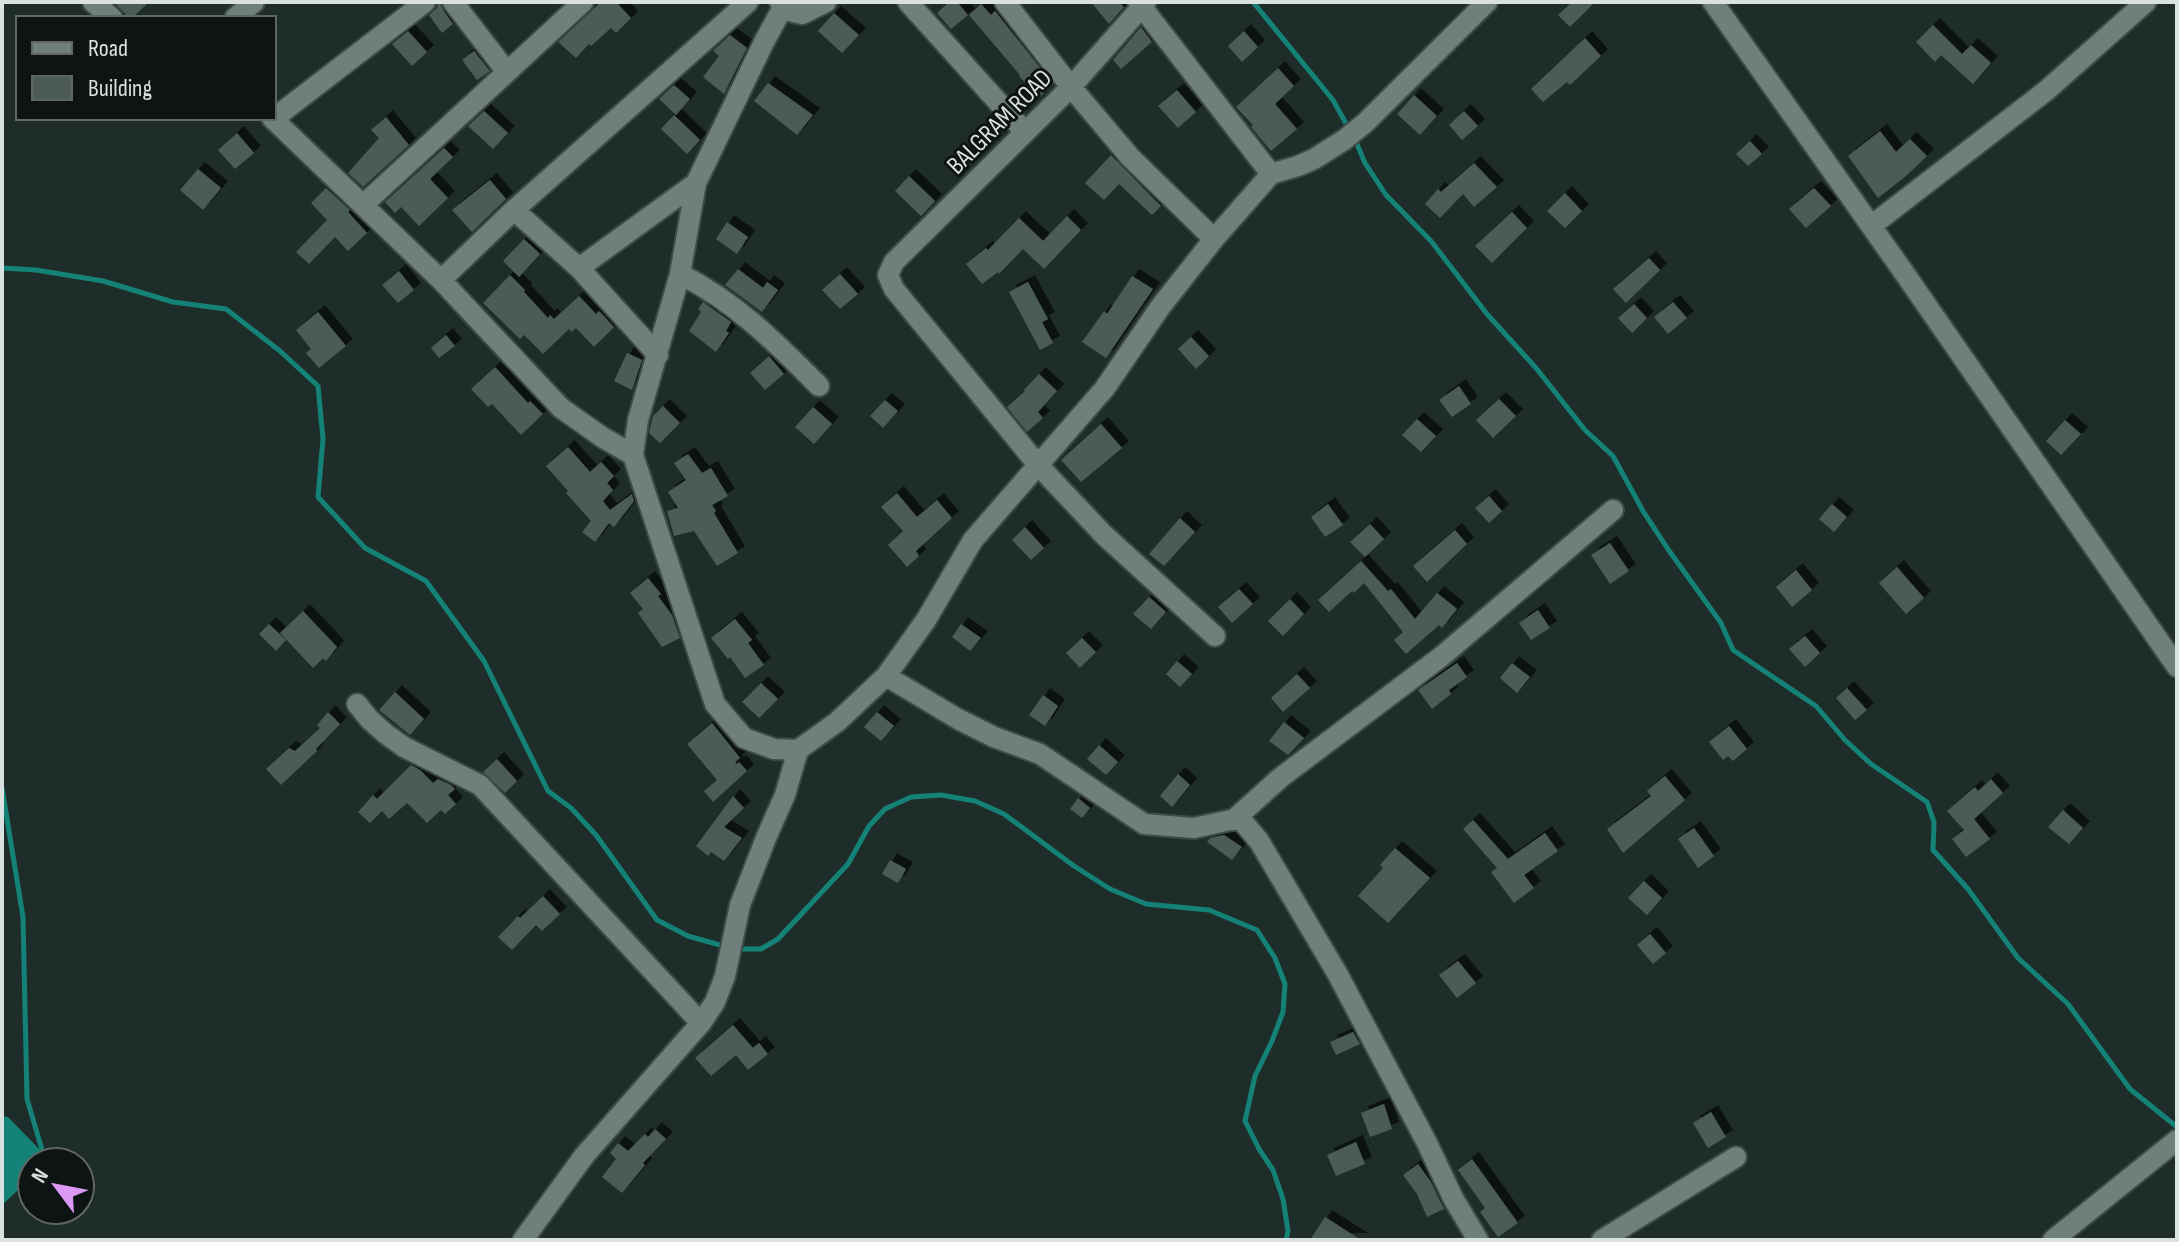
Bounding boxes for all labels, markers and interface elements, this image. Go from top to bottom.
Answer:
legend [16,16,276,120]
text: Road [88,34,128,63]
street label: BALGRAM ROAD [941,63,1059,181]
text: Building [88,74,152,103]
north arrow [16,1146,96,1226]
text: N [26,1164,55,1188]

